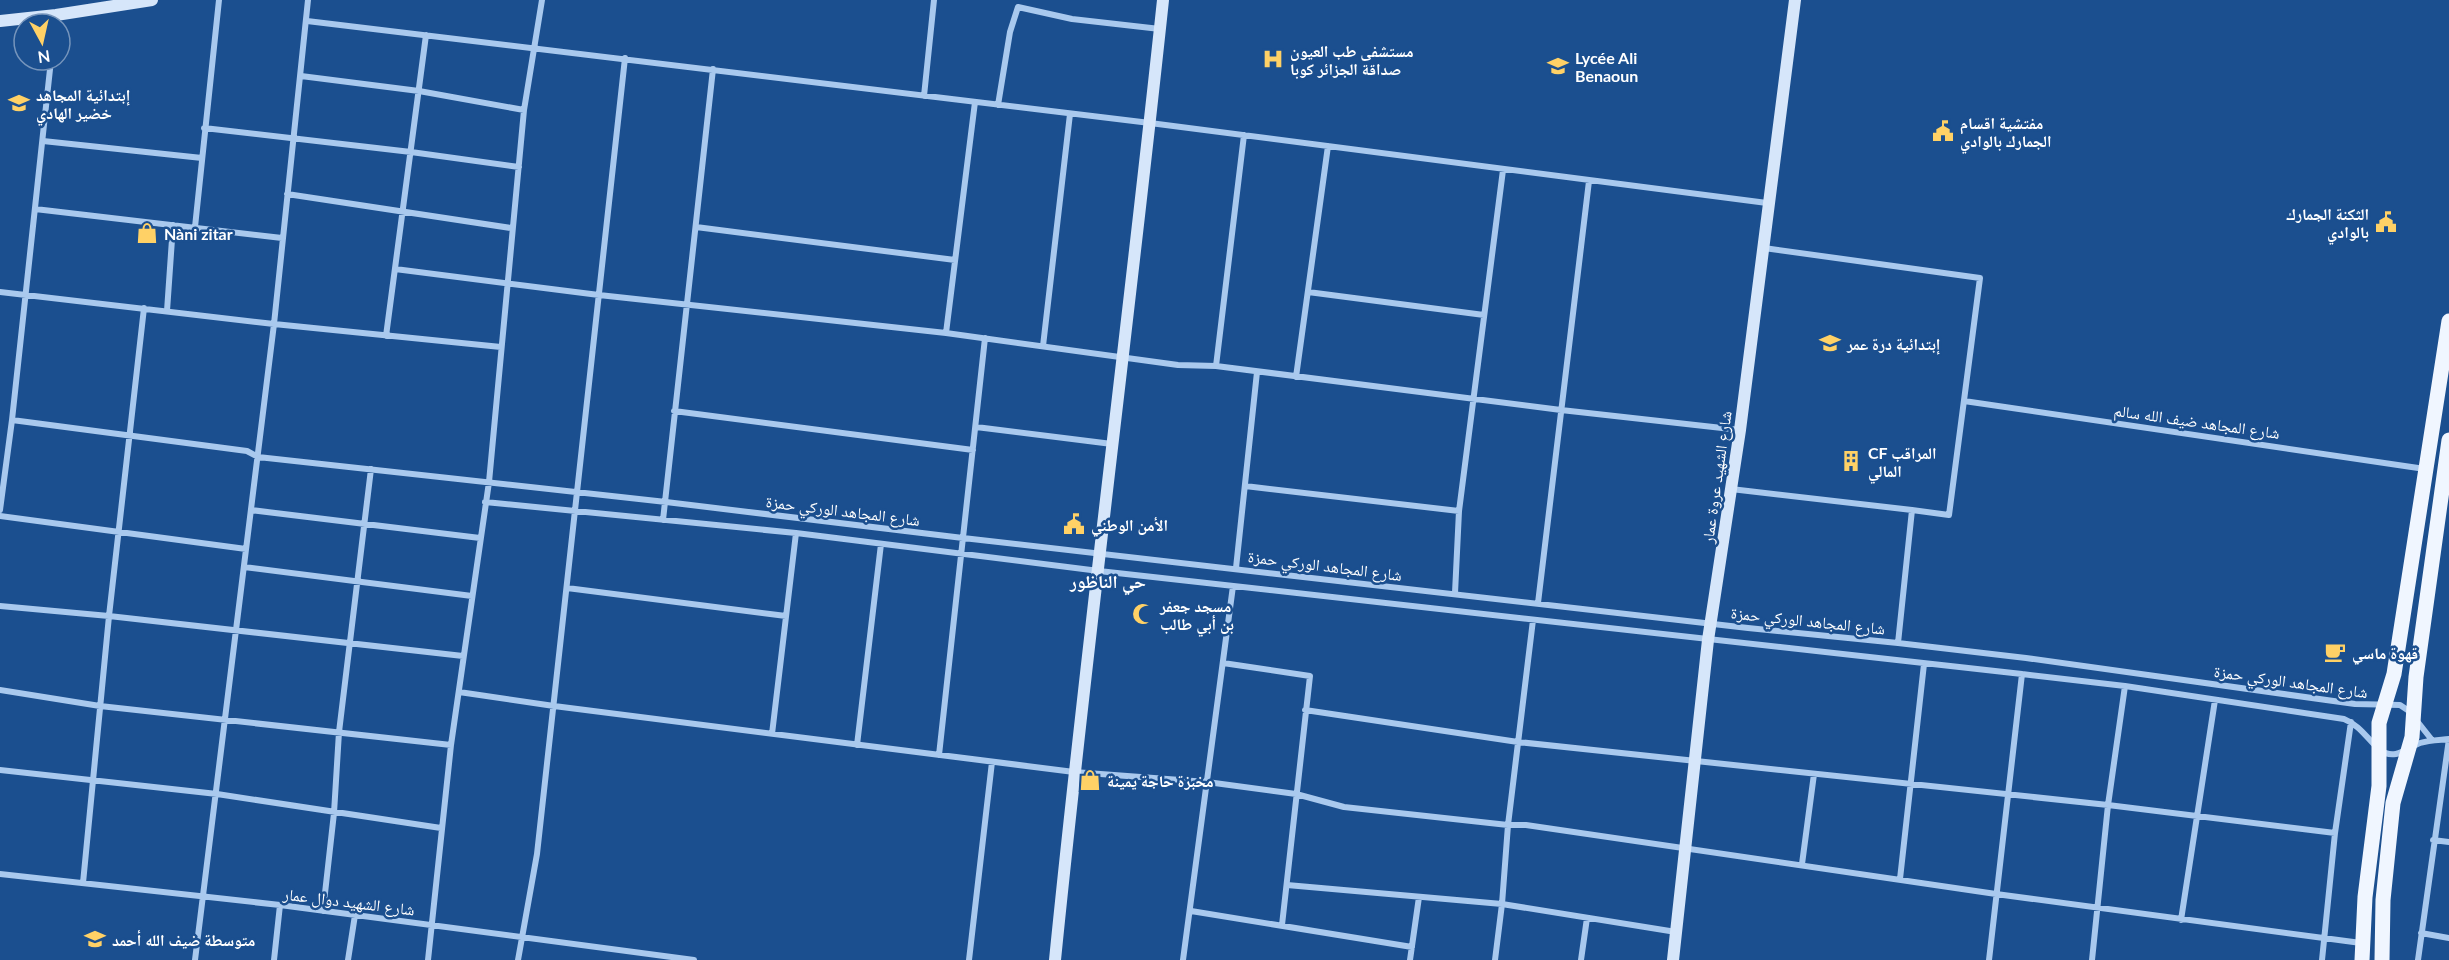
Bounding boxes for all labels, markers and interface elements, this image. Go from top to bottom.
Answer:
north arrow [12,12,72,72]
place label: مستشفى طب العيون صداقة الجزائر كوبا [1290,41,1414,78]
text: N [37,47,52,68]
hospital icon: مستشفى طب العيون صداقة الجزائر كوبا [1261,47,1285,71]
place label: Lycée Ali Benaoun [1575,48,1638,85]
school or university icon: Lycée Ali Benaoun [1546,54,1570,78]
place label: إبتدائية المجاهد خضير الهادي [36,85,130,125]
school or university icon: إبتدائية المجاهد خضير الهادي [7,91,31,115]
place label: مفتشية اقسام الجمارك بالوادي [1960,113,2052,153]
public building icon: مفتشية اقسام الجمارك بالوادي [1931,119,1955,143]
place label: الثكنة الجمارك بالوادي [2286,204,2369,244]
public building icon: الثكنة الجمارك بالوادي [2374,210,2398,234]
shop icon: Nàni zitar [135,221,159,245]
place label: Nàni zitar [164,224,233,243]
school or university icon: إبتدائية درة عمر [1818,331,1842,355]
place label: إبتدائية درة عمر [1846,334,1940,355]
street label: شارع المجاهد ضيف الله سالم [2113,400,2281,444]
street label: شارع الشهيد عروة عمار [1697,410,1737,546]
place label: CF المراقب المالي [1868,443,1937,483]
building icon: CF المراقب المالي [1839,449,1863,473]
street label: شارع المجاهد الوركي حمزة [764,491,921,533]
public building icon: الأمن الوطني [1062,512,1086,536]
place label: الأمن الوطني [1091,515,1168,537]
street label: شارع المجاهد الوركي حمزة [1246,546,1403,588]
district label: حي الناظور [1069,570,1146,596]
place label: مسجد جعفر بن أبي طالب [1159,596,1234,636]
mosque icon: مسجد جعفر بن أبي طالب [1131,602,1155,626]
street label: شارع المجاهد الوركي حمزة [1729,602,1886,642]
cafe icon: قهوة ماسي [2323,640,2347,664]
place label: قهوة ماسي [2352,643,2418,665]
street label: شارع المجاهد الوركي حمزة [2212,661,2369,705]
shop icon: مخبزة حاجة يمينة [1078,768,1102,792]
place label: مخبزة حاجة يمينة [1107,771,1213,790]
street label: شارع الشهيد دوال عمار [281,883,416,920]
school or university icon: متوسطة ضيف الله أحمد [83,927,107,951]
place label: متوسطة ضيف الله أحمد [112,930,255,949]

